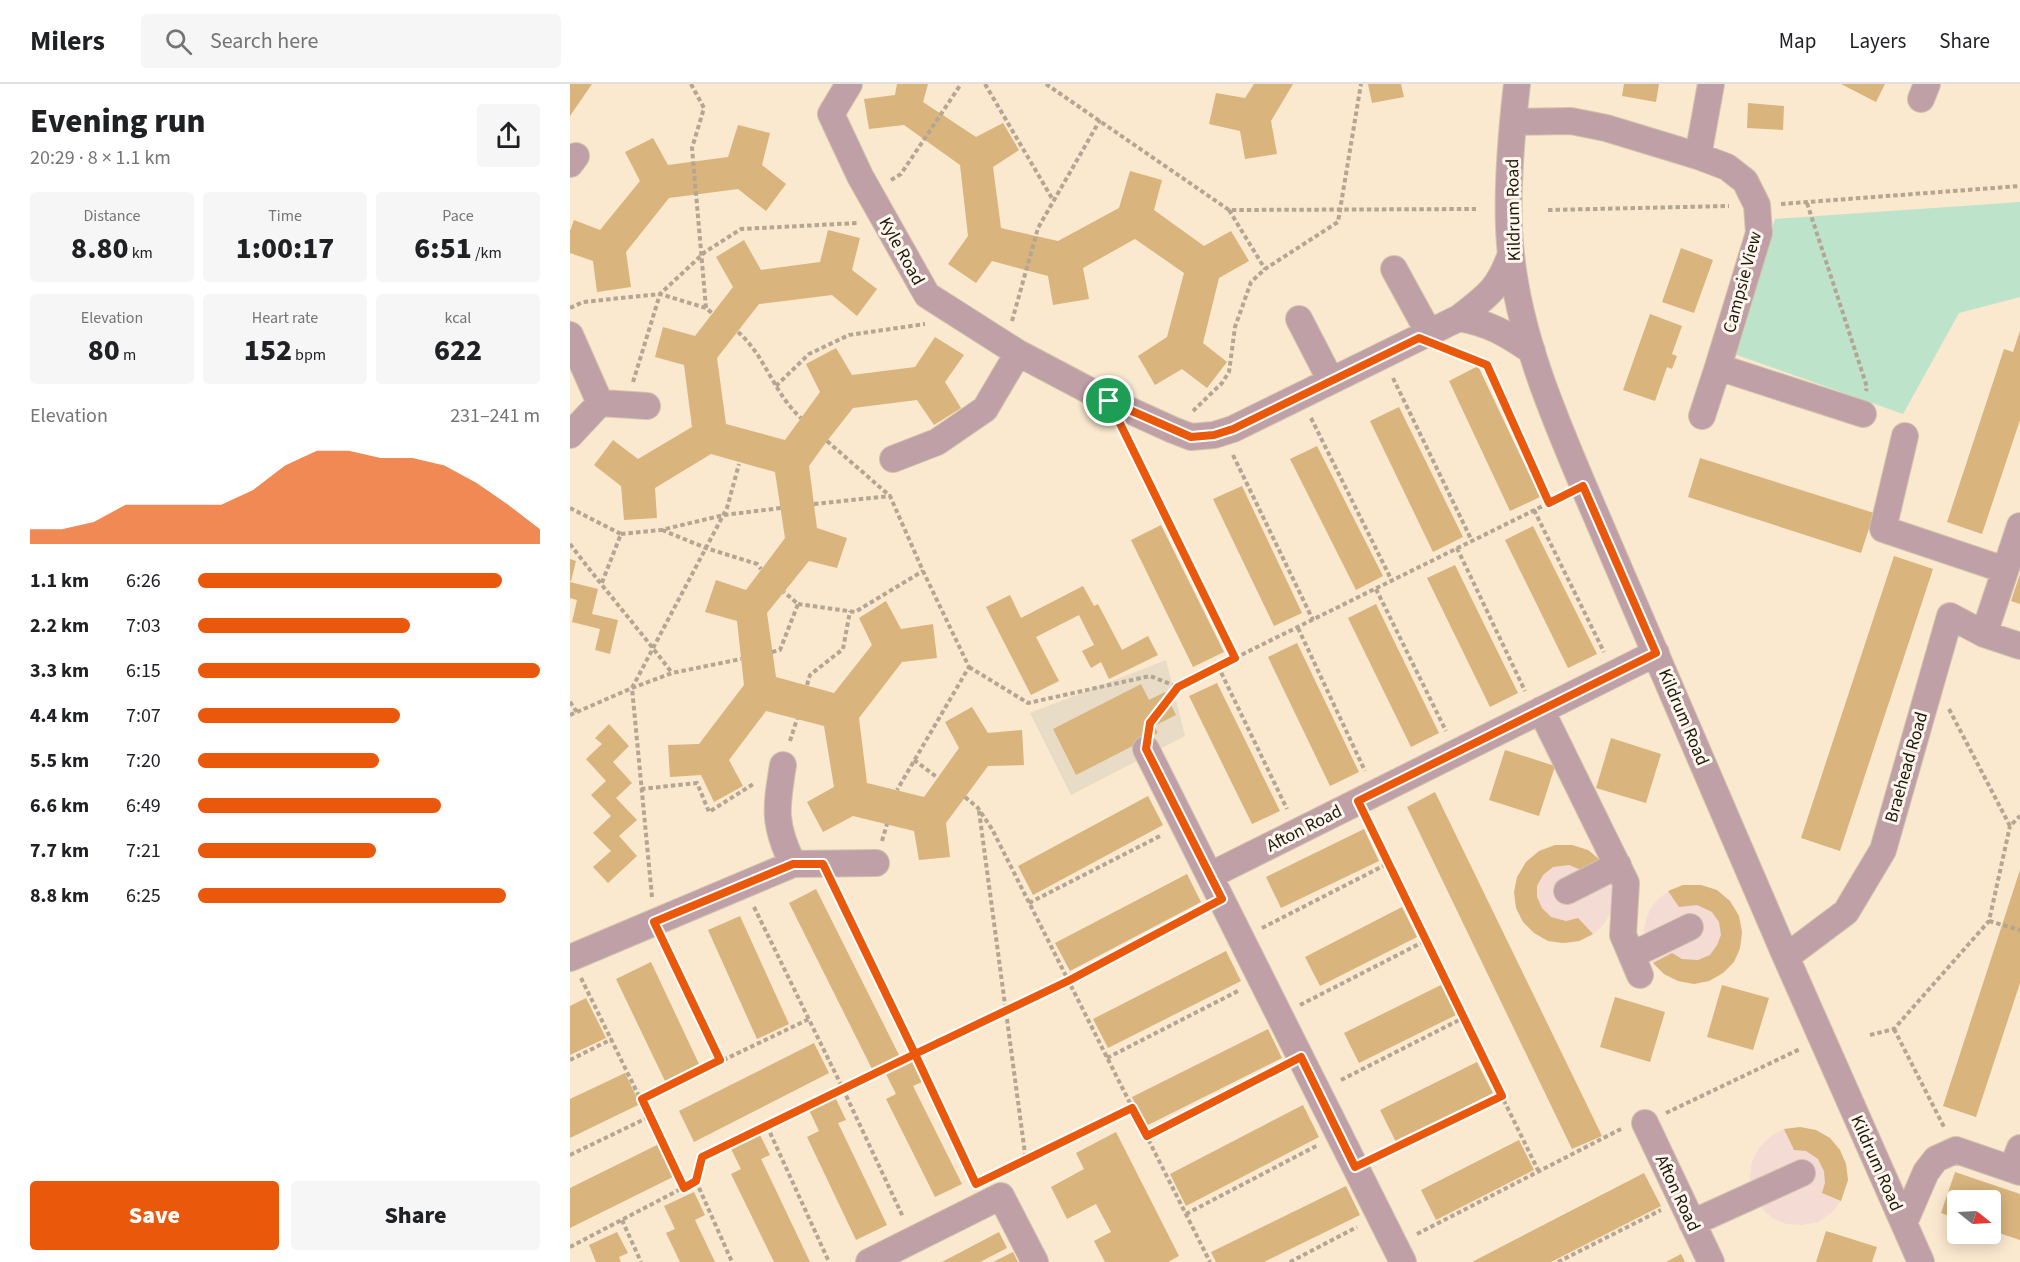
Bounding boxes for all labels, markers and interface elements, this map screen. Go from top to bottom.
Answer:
search box [141,14,561,68]
text: Milers [30,21,105,61]
icon: search [162,25,195,58]
text: Search here [210,25,318,57]
text: Map [1779,26,1816,56]
text: Layers [1849,26,1906,56]
text: Share [1939,26,1990,56]
text: Evening run [30,98,206,145]
button: share [477,104,540,167]
text: 20:29 · 8 × 1.1 km [30,144,171,172]
street label: Kildrum Road [1500,158,1527,262]
text: Distance [84,205,140,227]
text: Time [268,205,302,227]
text: Pace [442,205,474,227]
street label: Kyle Road [873,213,930,290]
text: 8.80 [71,227,128,270]
text: 1:00:17 [236,227,334,270]
text: 6:51 [414,227,472,270]
street label: Campsie View [1717,228,1768,336]
text: km [128,242,153,264]
text: /km [472,242,502,264]
text: Elevation [81,307,143,329]
text: Heart rate [252,307,318,329]
text: kcal [445,307,471,329]
text: 80 [88,329,120,372]
text: 152 [244,329,292,372]
text: 622 [434,329,482,372]
text: m [120,344,136,366]
text: bpm [292,344,326,366]
pin [1083,375,1134,426]
icon: arrive [1092,384,1125,417]
text: Elevation [30,402,108,430]
text: 231–241 m [450,402,540,430]
text: 1.1 km [30,567,89,595]
text: 6:26 [126,567,161,595]
text: 2.2 km [30,612,89,640]
text: 7:03 [126,612,161,640]
text: 3.3 km [30,657,89,685]
text: 6:15 [126,657,161,685]
street label: Kildrum Road [1652,665,1715,769]
text: 4.4 km [30,702,89,730]
text: 7:07 [126,702,161,730]
street label: Braehead Road [1879,709,1934,825]
text: 5.5 km [30,747,89,775]
text: 7:20 [126,747,161,775]
text: 6.6 km [30,792,89,820]
text: 6:49 [126,792,161,820]
street label: Afton Road [1262,799,1346,858]
text: 7.7 km [30,837,89,865]
text: 7:21 [126,837,161,865]
text: 8.8 km [30,882,89,910]
text: 6:25 [126,882,161,910]
street label: Kildrum Road [1844,1111,1909,1215]
street label: Afton Road [1649,1151,1706,1236]
button: Save [30,1181,279,1250]
button: Share [291,1181,540,1250]
north arrow [1947,1190,2001,1244]
map controls [1947,1190,2001,1244]

